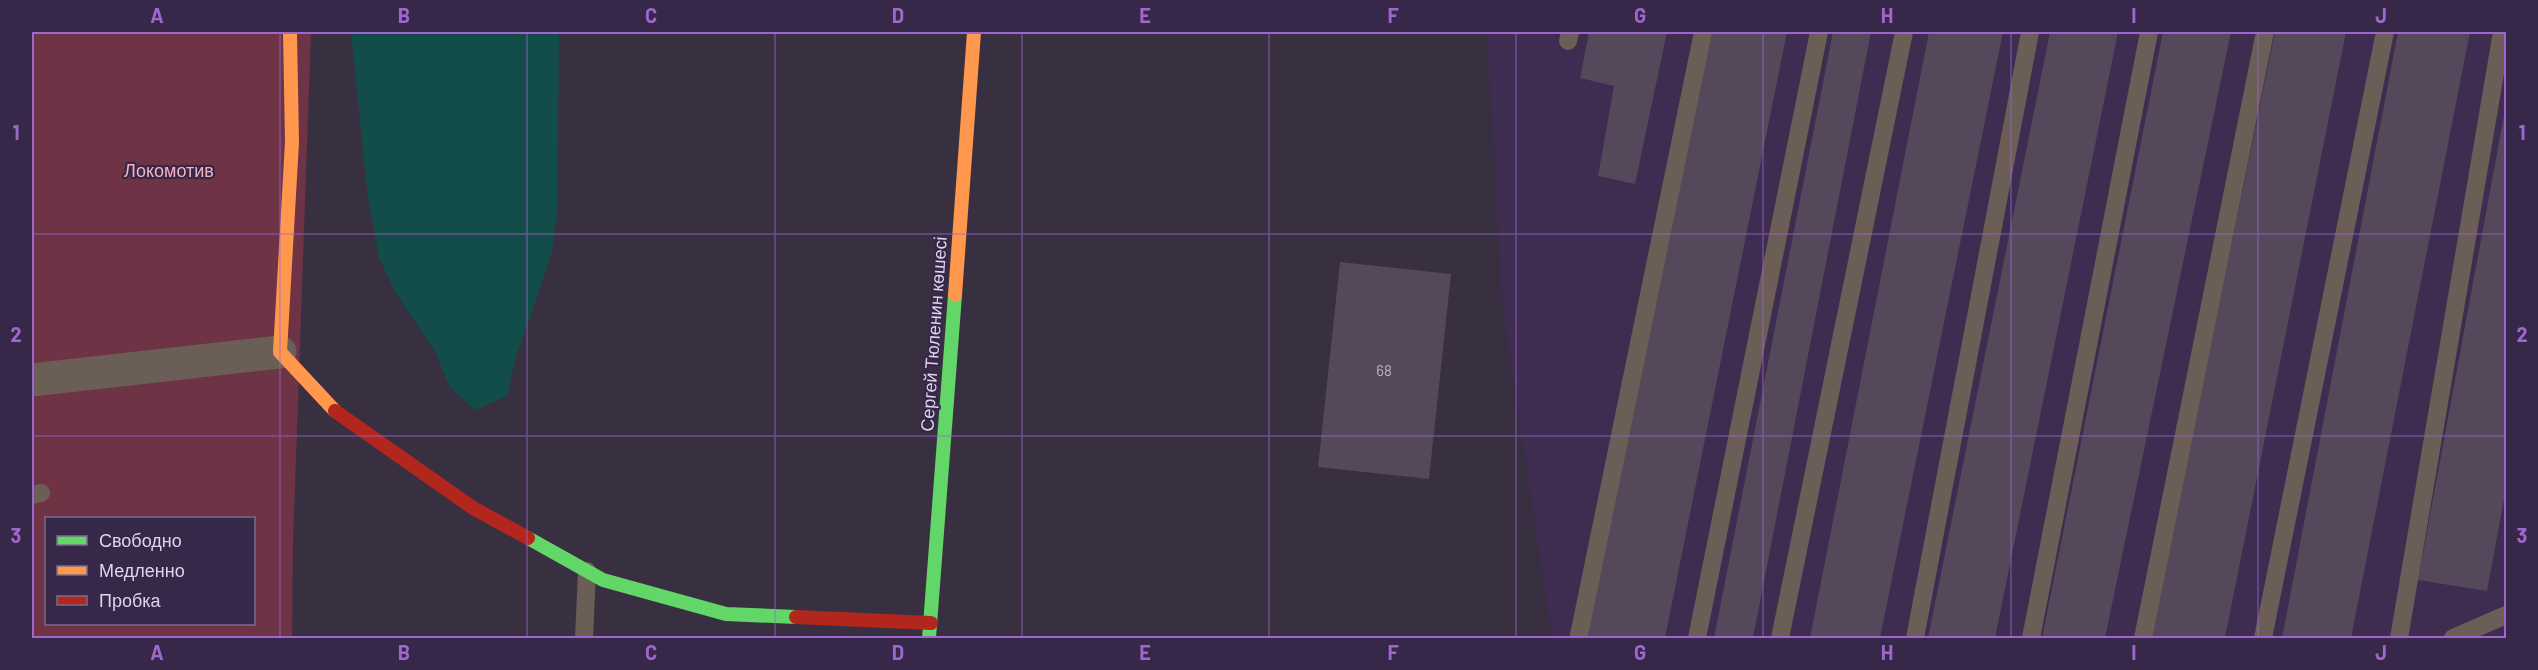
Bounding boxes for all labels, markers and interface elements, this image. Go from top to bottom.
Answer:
text: A [150,3,164,27]
text: B [398,3,410,27]
text: C [645,3,657,27]
text: D [892,3,904,27]
text: E [1139,3,1151,27]
text: F [1387,3,1399,27]
text: G [1634,3,1646,27]
text: H [1881,3,1893,27]
text: I [2131,3,2137,27]
text: J [2375,3,2387,27]
text: 1 [12,120,20,144]
text: 1 [2518,120,2526,144]
park label: Локомотив [124,159,214,181]
street label: Сергей Тюленин көшесі [915,236,951,432]
text: 2 [10,322,22,346]
text: 2 [2516,322,2528,346]
house number: 68 [1376,361,1392,379]
legend [45,517,255,625]
text: 3 [11,523,21,547]
text: 3 [2517,523,2527,547]
text: Свободно [99,529,182,551]
text: Медленно [99,559,185,581]
text: Пробка [99,589,162,611]
text: A [150,640,164,664]
text: B [398,640,410,664]
text: C [645,640,657,664]
text: D [892,640,904,664]
text: E [1139,640,1151,664]
text: F [1387,640,1399,664]
text: G [1634,640,1646,664]
text: H [1881,640,1893,664]
text: I [2131,640,2137,664]
text: J [2375,640,2387,664]

